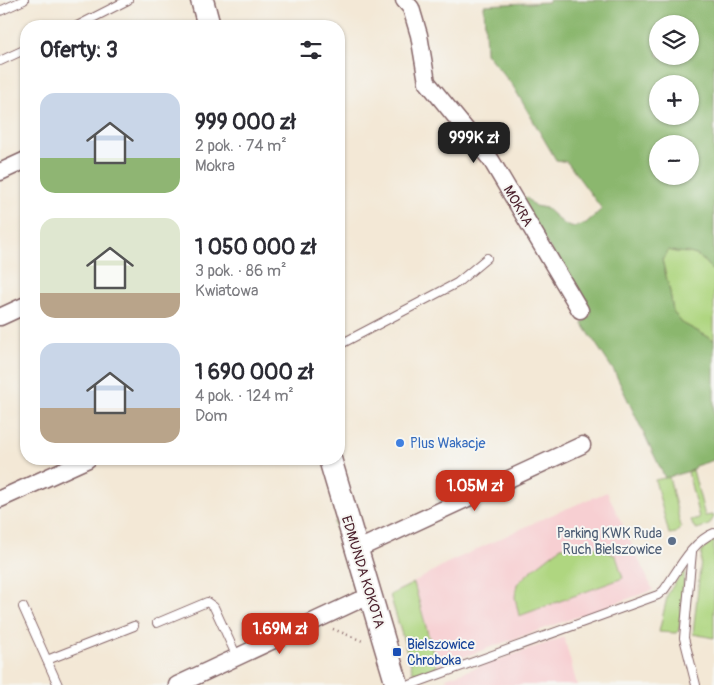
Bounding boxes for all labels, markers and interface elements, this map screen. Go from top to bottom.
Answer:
map controls [649,15,699,185]
button: layers [649,15,699,65]
icon: filters [297,36,325,64]
text: Oferty: 3 [40,37,118,64]
button: + [649,75,699,125]
text: 999 000 zł [195,109,296,136]
icon: home [80,113,140,173]
pin: 999K zł [428,121,520,164]
text: 999K zł [449,128,499,148]
button: − [649,135,699,185]
text: 2 pok. · 74 m² [195,136,287,156]
text: Mokra [195,156,235,176]
street label: MOKRA [499,182,537,230]
text: 1 050 000 zł [195,234,316,261]
icon: home [80,238,140,298]
text: 3 pok. · 86 m² [195,261,286,281]
text: Kwiatowa [195,281,258,301]
text: 1 690 000 zł [195,359,313,386]
icon: home [80,363,140,423]
text: 4 pok. · 124 m² [195,386,294,406]
text: Dom [195,406,227,426]
place label: Plus Wakacje [410,435,486,452]
marker: Plus Wakacje [394,437,406,449]
pin: 1.05M zł [423,470,527,512]
text: 1.05M zł [447,476,503,496]
street label: EDMUNDA KOKOTA [338,514,388,630]
place label: Parking KWK Ruda Ruch Bielszowice [557,525,662,558]
marker: Parking KWK Ruda Ruch Bielszowice [666,535,678,547]
pin: 1.69M zł [228,612,332,655]
text: 1.69M zł [253,619,307,639]
place label: Bielszowice Chroboka [407,636,475,669]
marker: Bielszowice Chroboka [391,646,403,658]

